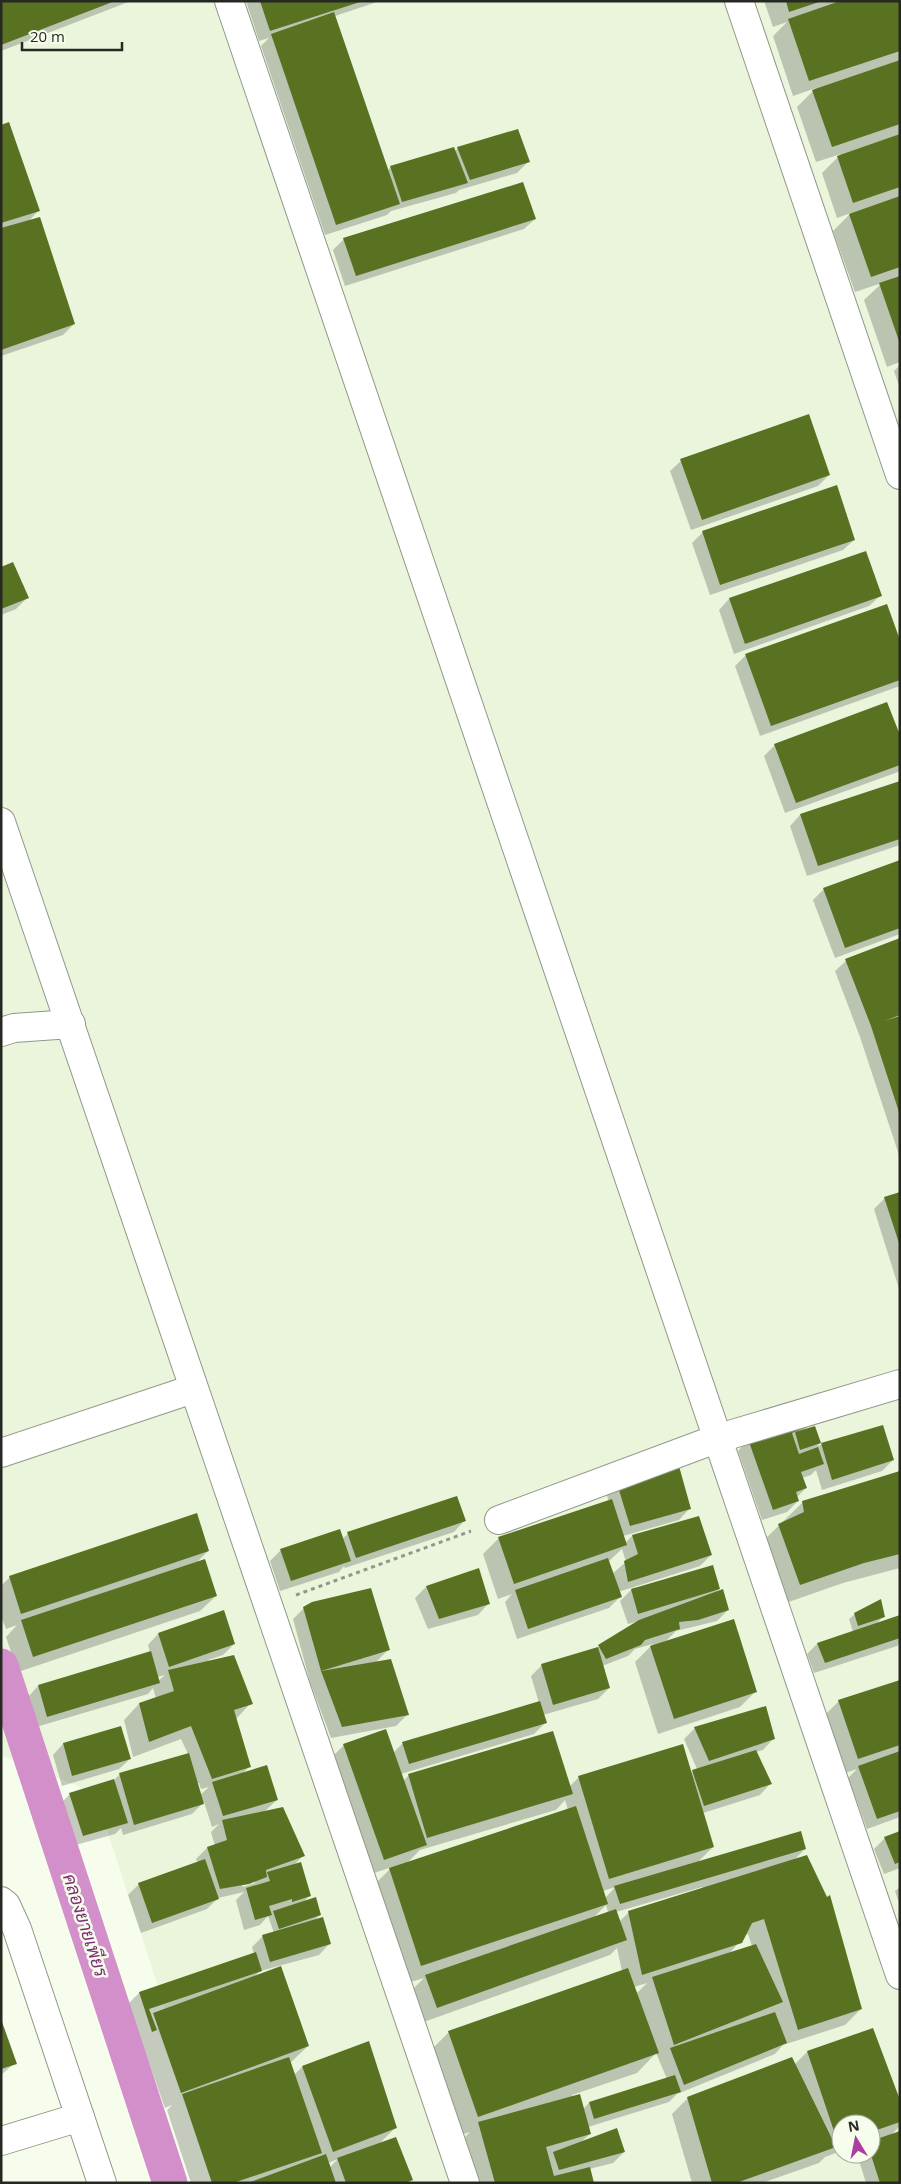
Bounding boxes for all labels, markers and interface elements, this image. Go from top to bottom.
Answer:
scale bar [22,20,122,52]
text: 20 m [30,26,65,46]
water label: คลองยายเพียร [58,1870,114,1981]
north arrow [831,2114,881,2164]
text: N [846,2115,861,2136]

